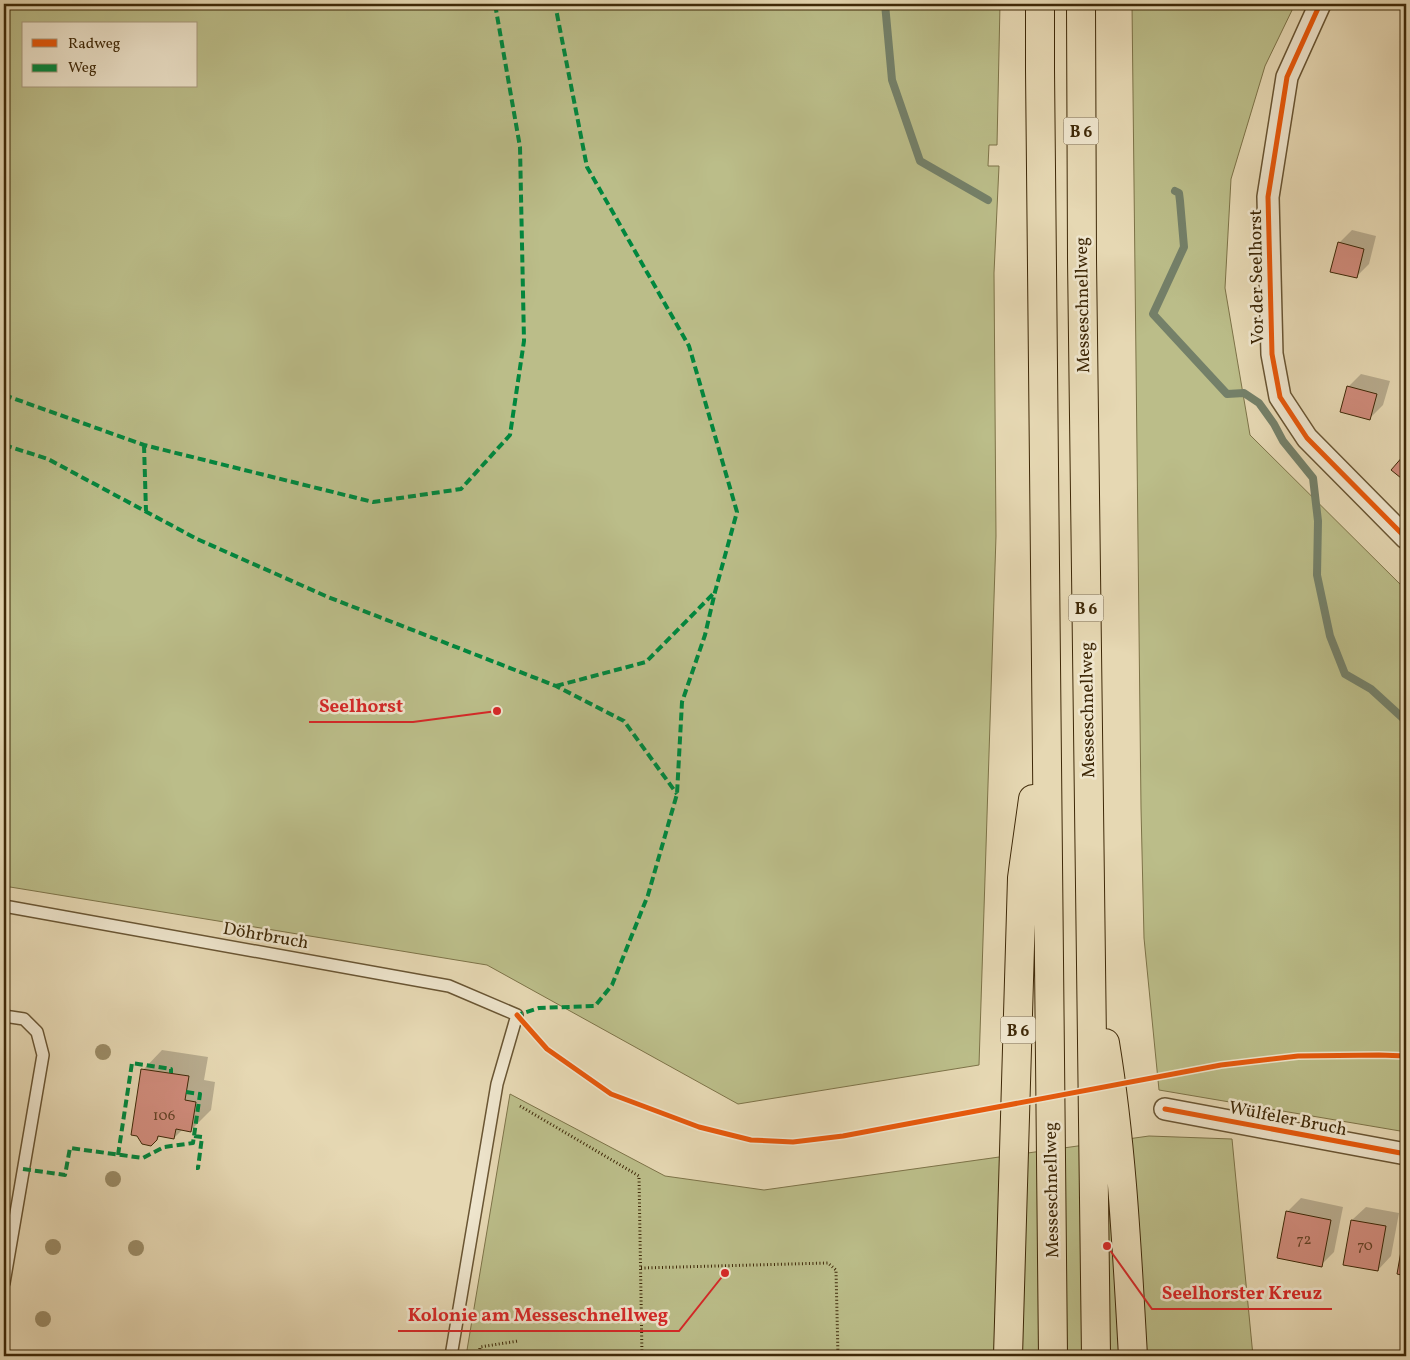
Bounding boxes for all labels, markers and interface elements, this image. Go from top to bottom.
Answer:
legend [22,22,198,88]
text: Radweg [68,34,121,55]
text: Weg [68,58,97,79]
road number: B 6 [1064,118,1098,144]
street label: Vor der Seelhorst [1244,209,1271,345]
street label: Messeschnellweg [1070,237,1097,373]
road number: B 6 [1068,594,1104,622]
street label: Messeschnellweg [1075,642,1102,778]
callout: Seelhorst [309,688,413,722]
text: Seelhorst [319,694,403,720]
street label: Döhrbruch [221,917,311,956]
road number: B 6 [1000,1016,1036,1044]
street label: Wülfeler Bruch [1227,1096,1349,1143]
house number: 106 [153,1106,175,1127]
street label: Messeschnellweg [1039,1122,1066,1258]
house number: 72 [1296,1230,1312,1251]
house number: 70 [1357,1236,1373,1257]
callout: Seelhorster Kreuz [1152,1275,1332,1309]
text: Seelhorster Kreuz [1162,1281,1322,1307]
callout: Kolonie am Messeschnellweg [398,1297,679,1331]
text: Kolonie am Messeschnellweg [408,1303,668,1329]

